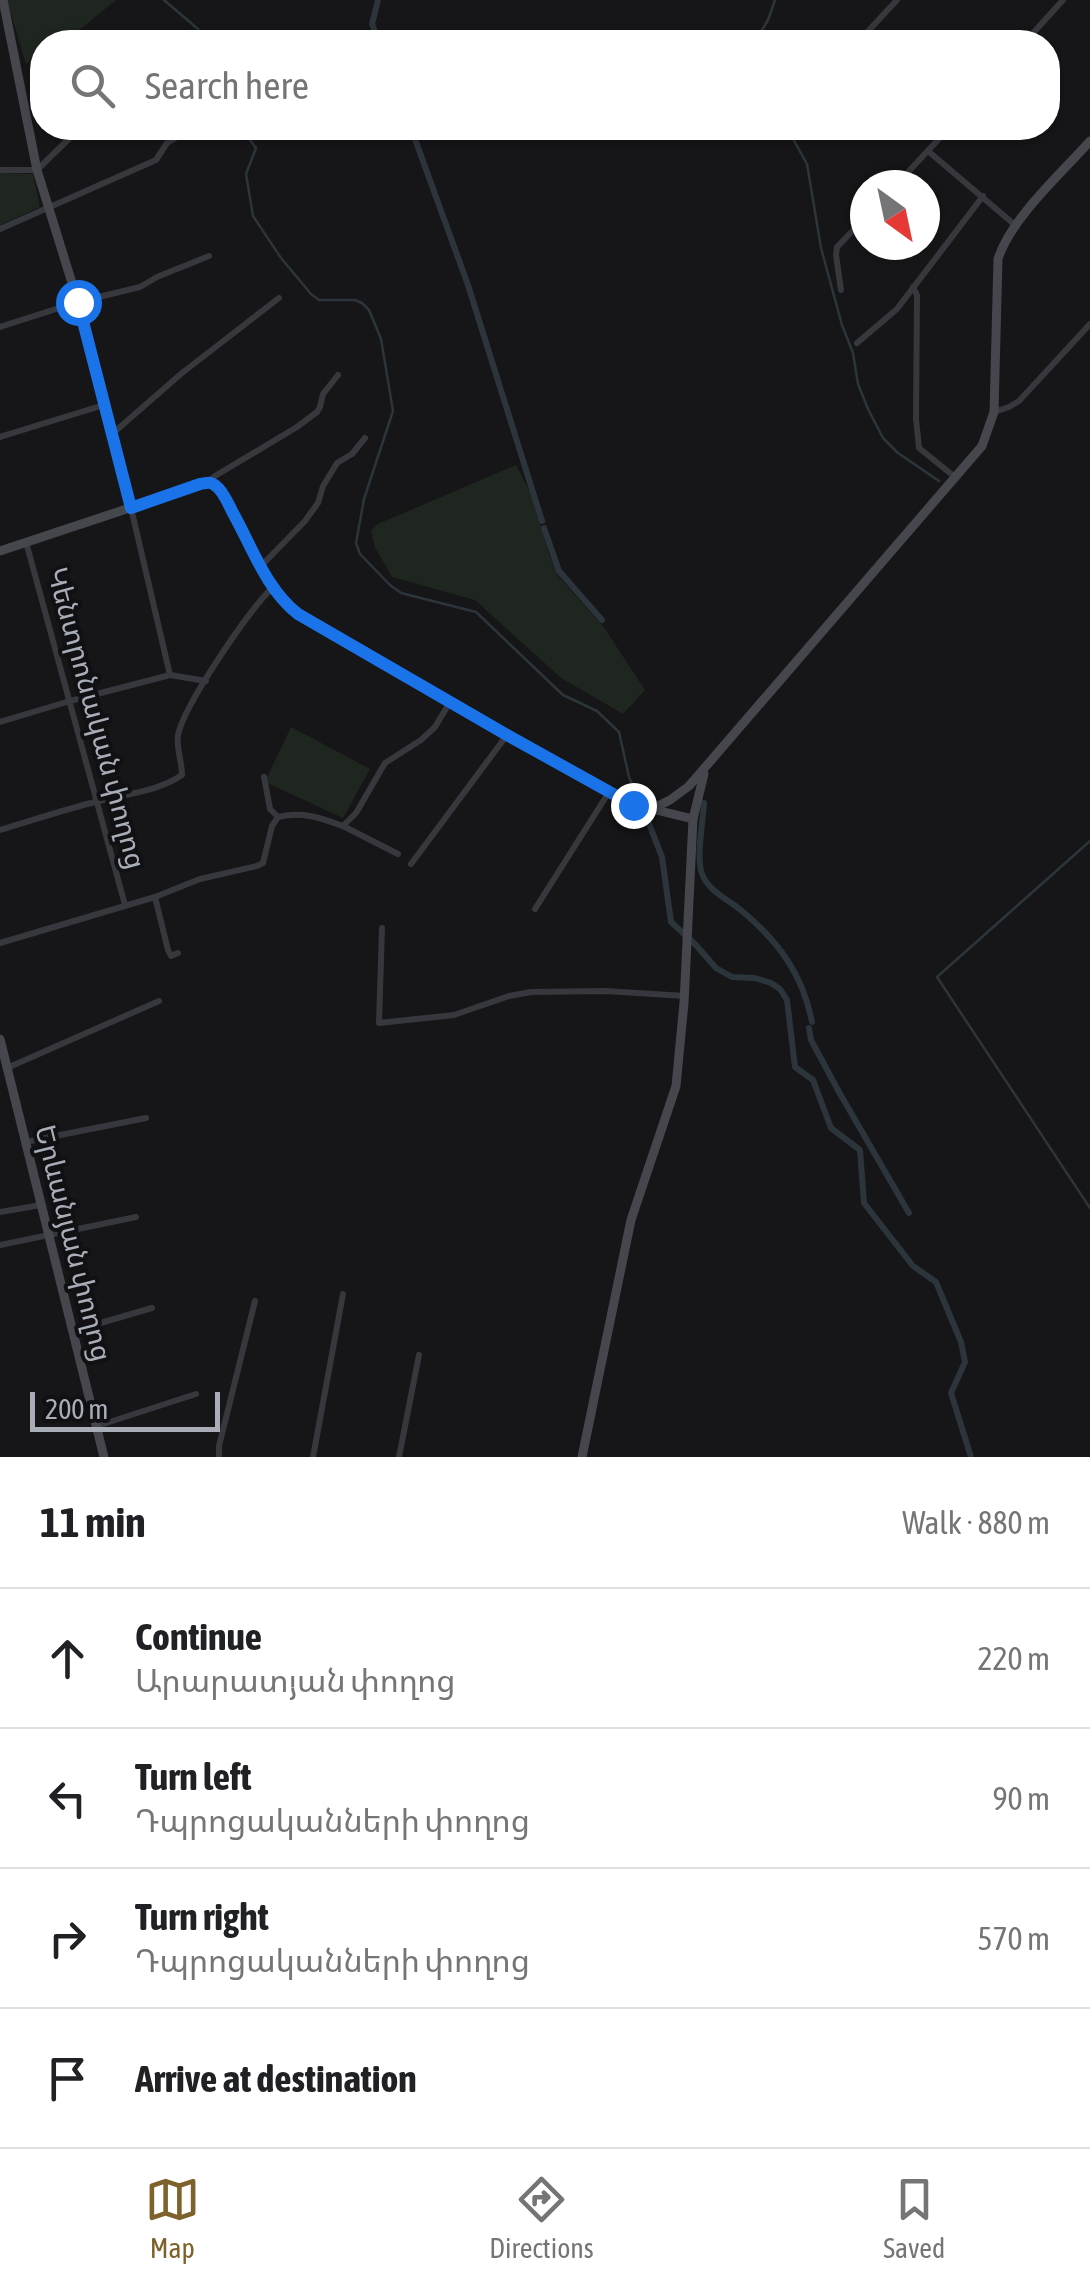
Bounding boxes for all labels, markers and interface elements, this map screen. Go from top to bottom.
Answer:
search box [30,30,1060,140]
icon: search [65,58,120,113]
text: Search here [145,64,309,107]
north arrow [850,170,940,260]
route start [56,280,102,326]
street label: Կենտրոնական փողոց [40,564,153,873]
route end [611,783,657,829]
street label: Երևանյան փողոց [28,1121,119,1365]
scale bar [30,1387,220,1432]
text: 200 m [45,1393,108,1425]
text: 11 min [40,1498,146,1546]
text: Walk · 880 m [902,1504,1050,1541]
text: Continue [135,1615,262,1658]
icon: ahead [40,1631,95,1686]
text: 220 m [977,1640,1050,1677]
text: Արարատյան փողոց [135,1662,455,1699]
text: Turn left [135,1755,251,1798]
icon: left [40,1771,95,1826]
text: 90 m [992,1780,1050,1817]
text: Դպրոցականների փողոց [135,1802,530,1839]
text: Turn right [135,1895,269,1938]
icon: right [40,1911,95,1966]
text: 570 m [977,1920,1050,1957]
text: Դպրոցականների փողոց [135,1942,530,1979]
icon: arrive [40,2051,95,2106]
text: Arrive at destination [135,2057,417,2100]
tab: Map [145,2172,200,2264]
tab: Directions [489,2172,594,2264]
tab: Saved [883,2172,945,2264]

